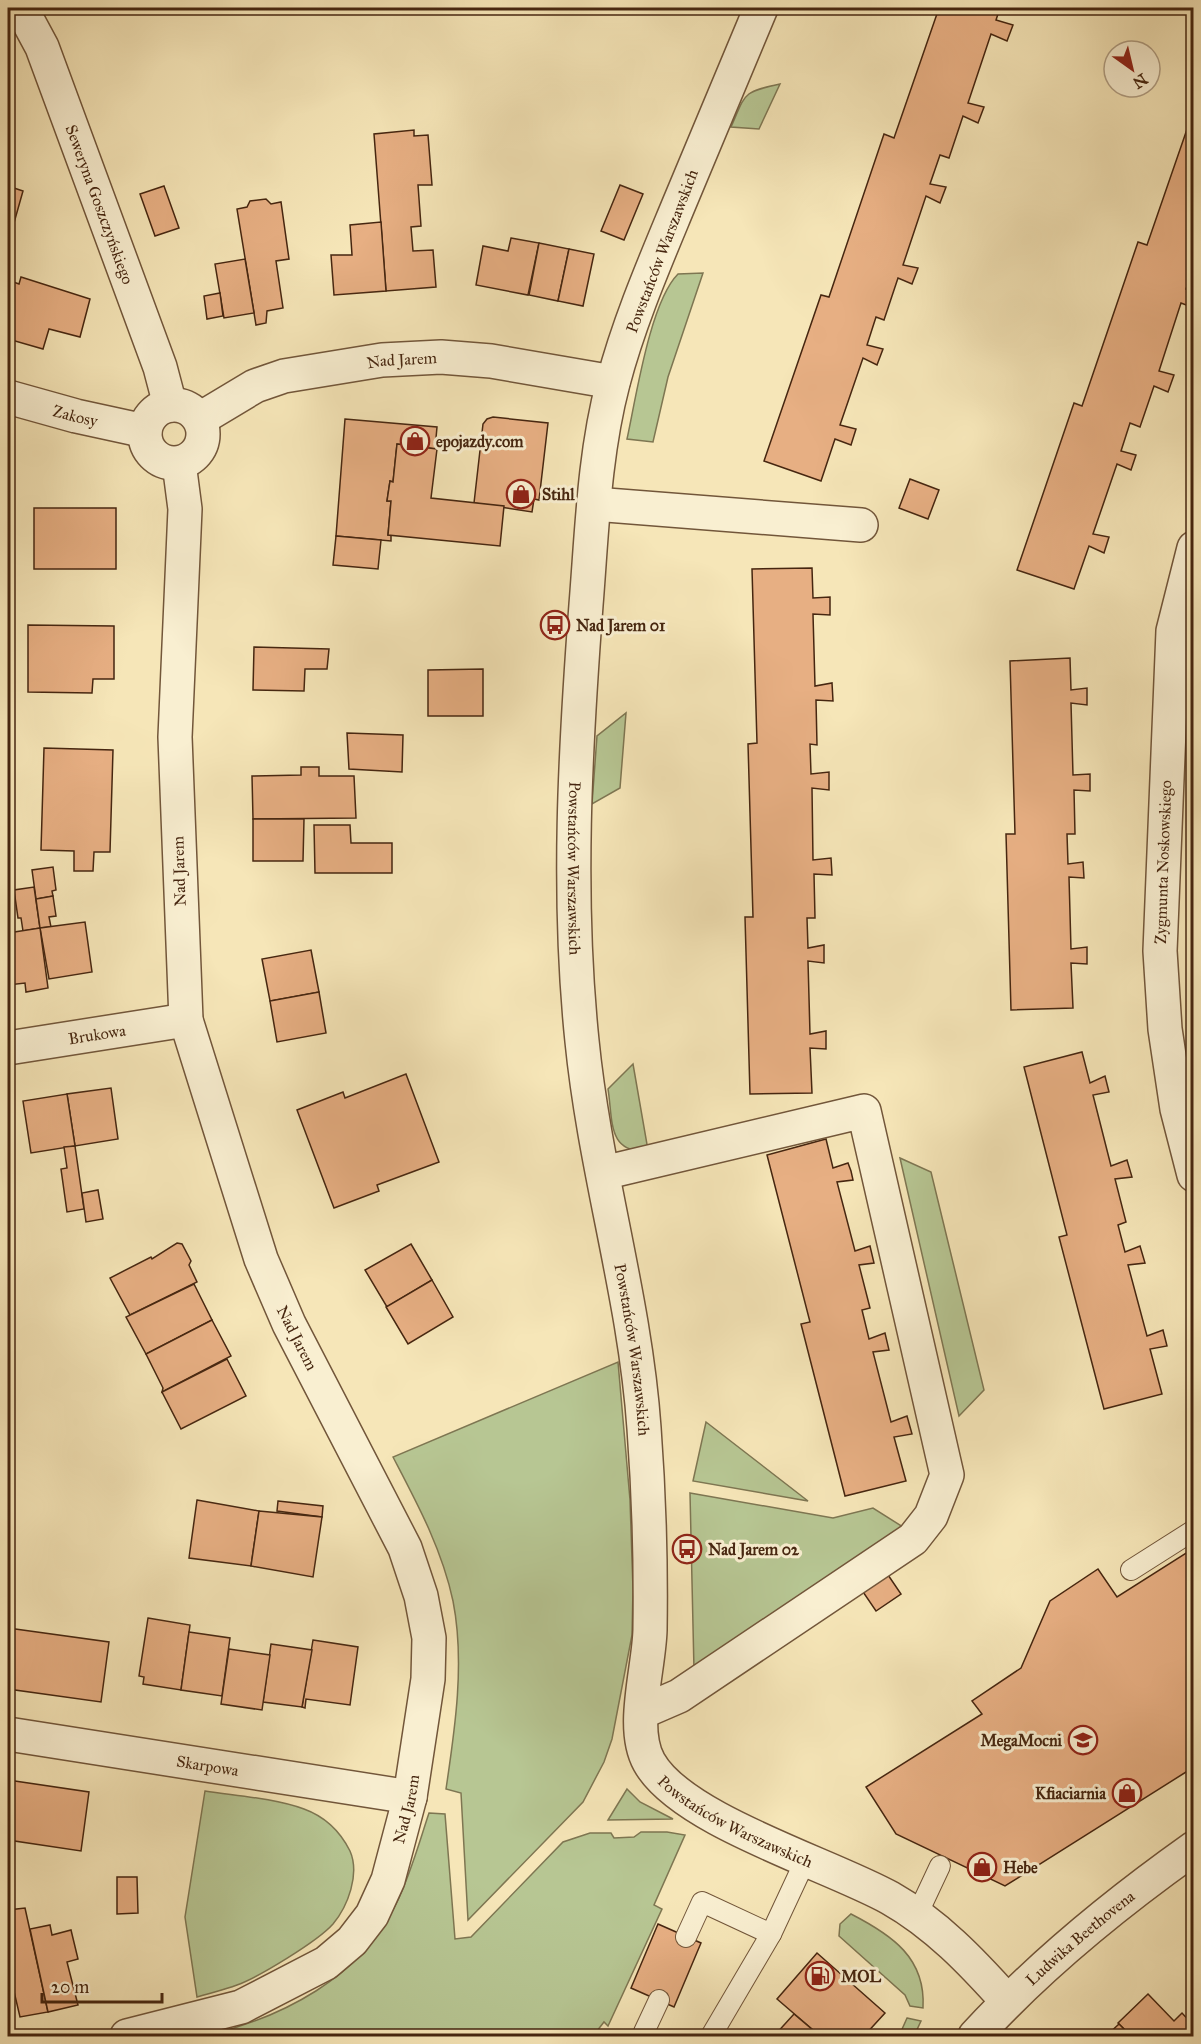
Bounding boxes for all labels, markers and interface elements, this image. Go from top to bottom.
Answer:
north arrow [1102,39,1162,99]
text: N [1129,69,1151,93]
street label: Seweryna Goszczyńskiego [62,122,138,287]
street label: Powstańców Warszawskich [622,166,702,336]
street label: Nad Jarem [365,348,438,372]
street label: Zakosy [51,401,100,430]
shop icon: epojazdy.com [399,425,431,457]
place label: epojazdy.com [436,432,524,452]
shop icon: Stihl [505,478,537,510]
place label: Stihl [542,485,575,504]
bus stop icon: Nad Jarem 01 [539,609,571,641]
place label: Nad Jarem 01 [576,616,666,636]
street label: Zygmunta Noskowskiego [1151,780,1176,944]
street label: Powstańców Warszawskich [564,781,585,956]
street label: Nad Jarem [168,835,191,906]
street label: Brukowa [67,1020,127,1048]
street label: Powstańców Warszawskich [611,1262,654,1437]
street label: Nad Jarem [272,1302,322,1375]
bus stop icon: Nad Jarem 02 [671,1533,703,1565]
place label: Nad Jarem 02 [708,1540,800,1560]
school or university icon: MegaMocni [1067,1724,1099,1756]
place label: MegaMocni [980,1731,1063,1751]
street label: Skarpowa [175,1751,240,1780]
street label: Powstańców Warszawskich [654,1771,816,1871]
street label: Nad Jarem [389,1773,423,1846]
shop icon: Kfiaciarnia [1111,1777,1143,1809]
place label: Kfiaciarnia [1035,1784,1107,1803]
shop icon: Hebe [966,1851,998,1883]
place label: Hebe [1003,1858,1038,1877]
street label: Ludwika Beethovena [1021,1886,1138,1989]
fuel station icon: MOL [804,1960,836,1992]
scale bar [42,1966,162,2004]
place label: MOL [841,1967,881,1986]
text: 20 m [51,1976,89,1998]

